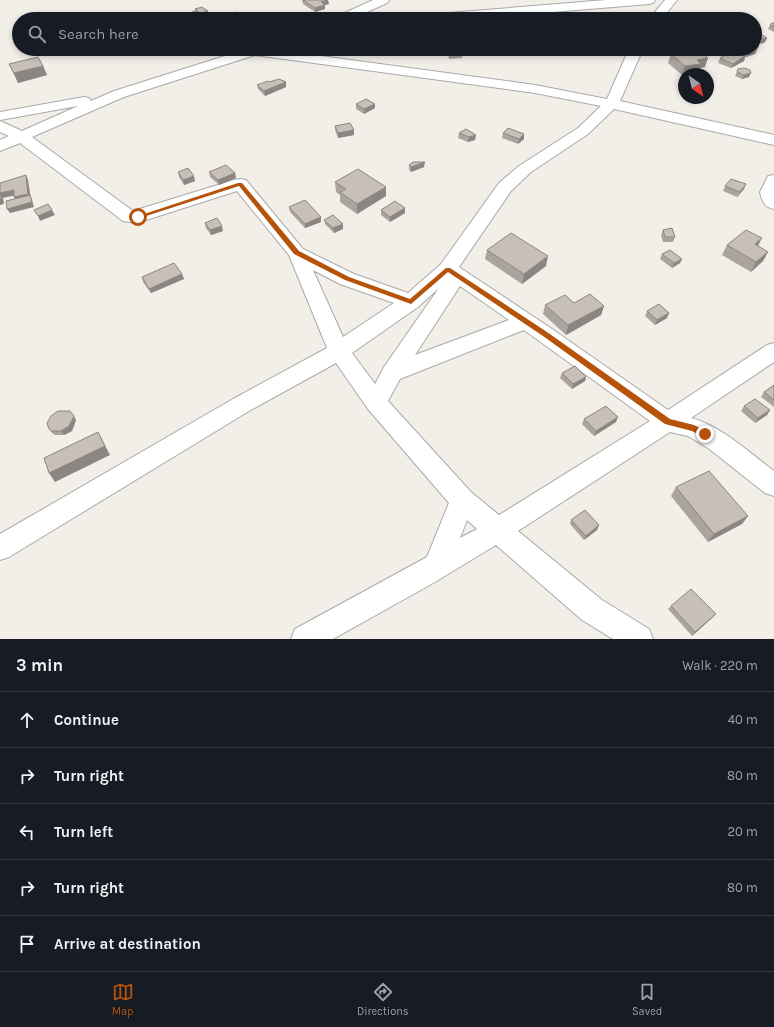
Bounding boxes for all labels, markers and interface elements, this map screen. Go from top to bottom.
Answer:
search box [12,12,762,56]
icon: search [26,23,48,45]
text: Search here [58,25,139,43]
north arrow [678,68,714,104]
route start [129,208,147,226]
route end [696,425,714,443]
text: 3 min [16,655,63,675]
text: Walk · 220 m [682,658,758,673]
icon: ahead [16,709,38,731]
text: Continue [54,711,119,729]
text: 40 m [728,712,758,727]
icon: right [16,765,38,787]
text: Turn right [54,767,124,785]
text: 80 m [727,768,758,783]
icon: left [16,821,38,843]
text: Turn left [54,823,113,841]
text: 20 m [728,824,758,839]
icon: right [16,877,38,899]
text: Turn right [54,879,124,897]
text: 80 m [727,880,758,895]
icon: arrive [16,933,38,955]
text: Arrive at destination [54,935,201,953]
tab: Map [112,981,134,1018]
tab: Directions [357,981,409,1018]
tab: Saved [632,981,662,1018]

